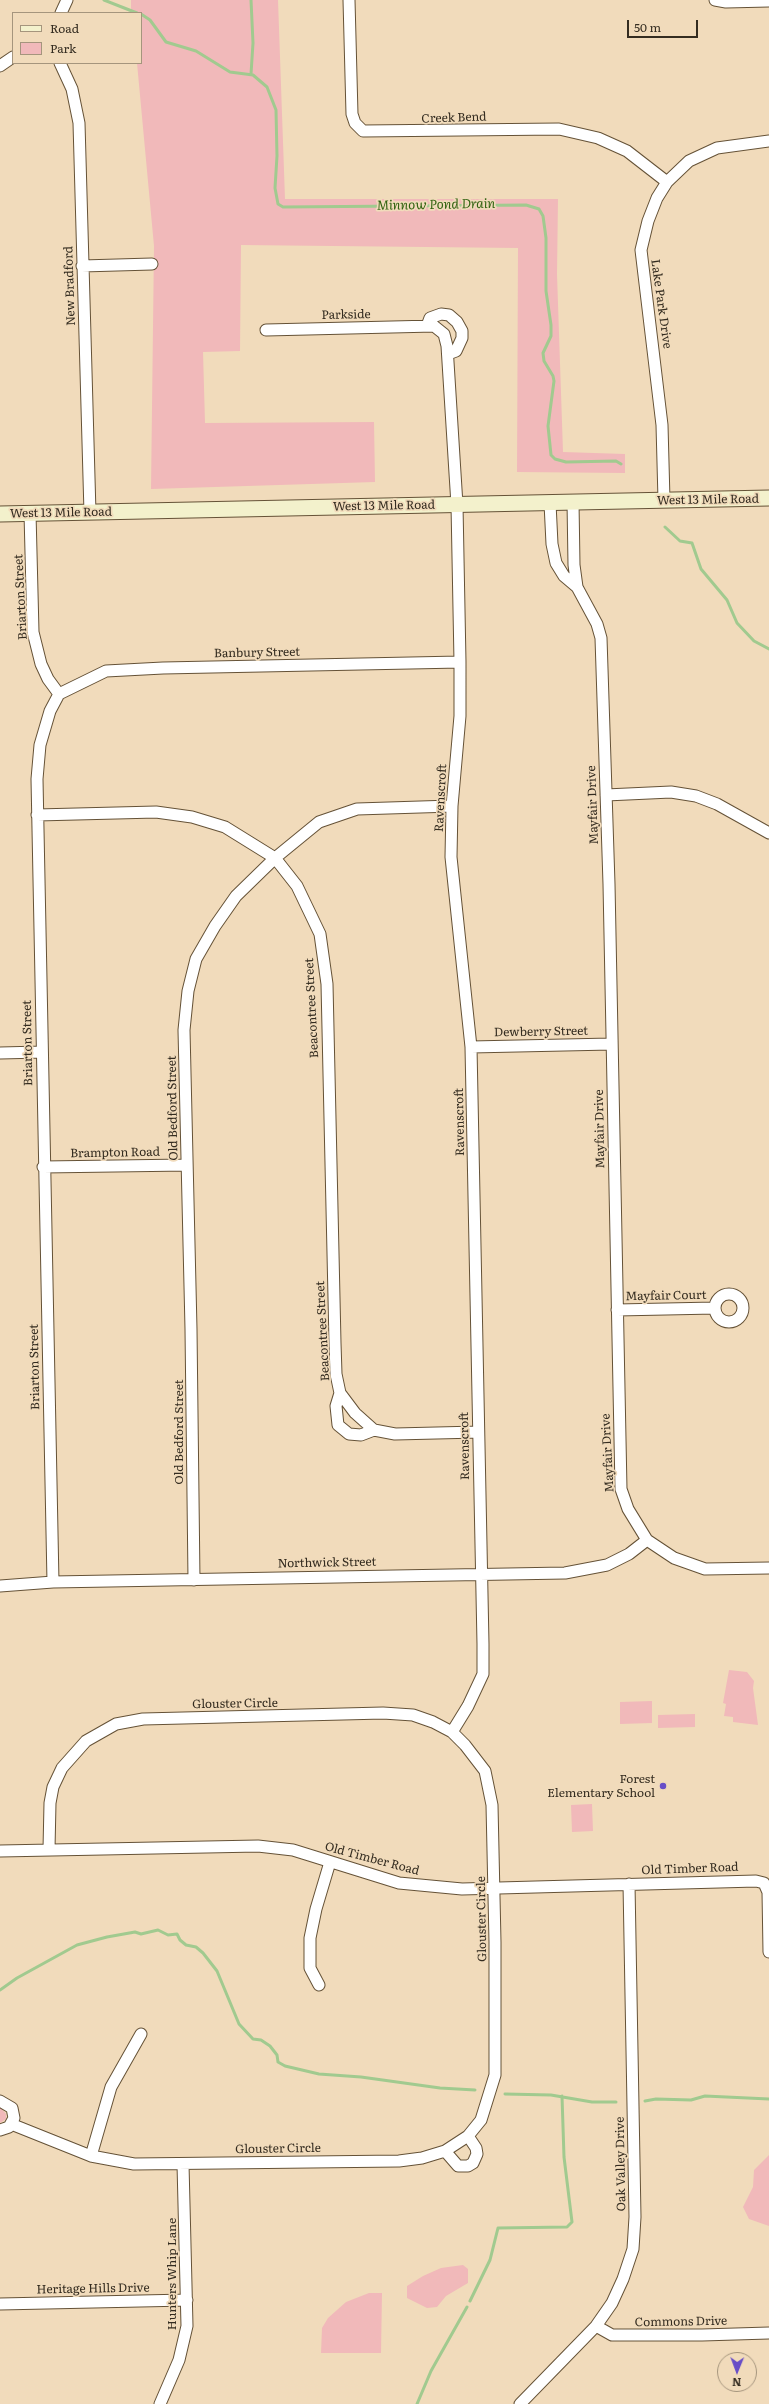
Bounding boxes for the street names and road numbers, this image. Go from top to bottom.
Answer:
street label: Creek Bend [421,110,487,126]
street label: New Bradford [61,246,79,326]
street label: Lake Park Drive [648,258,674,350]
street label: Parkside [321,307,371,323]
street label: West 13 Mile Road [657,492,759,508]
street label: West 13 Mile Road [333,498,435,514]
street label: West 13 Mile Road [10,505,112,521]
street label: Briarton Street [12,554,30,640]
street label: Banbury Street [214,645,300,661]
street label: Ravenscroft [432,764,450,832]
street label: Mayfair Drive [584,765,602,845]
street label: Beacontree Street [302,958,322,1058]
street label: Briarton Street [20,1000,36,1086]
street label: Dewberry Street [494,1024,588,1040]
street label: Old Bedford Street [165,1055,181,1161]
street label: Ravenscroft [452,1088,468,1156]
street label: Mayfair Drive [592,1089,608,1169]
street label: Brampton Road [70,1145,160,1161]
street label: Beacontree Street [313,1281,333,1381]
street label: Mayfair Court [625,1288,707,1304]
street label: Briarton Street [27,1324,43,1410]
street label: Old Bedford Street [172,1379,186,1485]
street label: Ravenscroft [457,1412,473,1480]
street label: Mayfair Drive [599,1413,617,1493]
street label: Northwick Street [278,1555,376,1571]
street label: Glouster Circle [192,1696,278,1712]
street label: Old Timber Road [323,1839,421,1879]
street label: Old Timber Road [641,1860,739,1878]
street label: Glouster Circle [474,1876,490,1962]
street label: Oak Valley Drive [613,2117,629,2211]
street label: Glouster Circle [235,2141,321,2157]
street label: Hunters Whip Lane [165,2218,179,2330]
street label: Heritage Hills Drive [36,2281,150,2297]
street label: Commons Drive [635,2314,727,2330]

